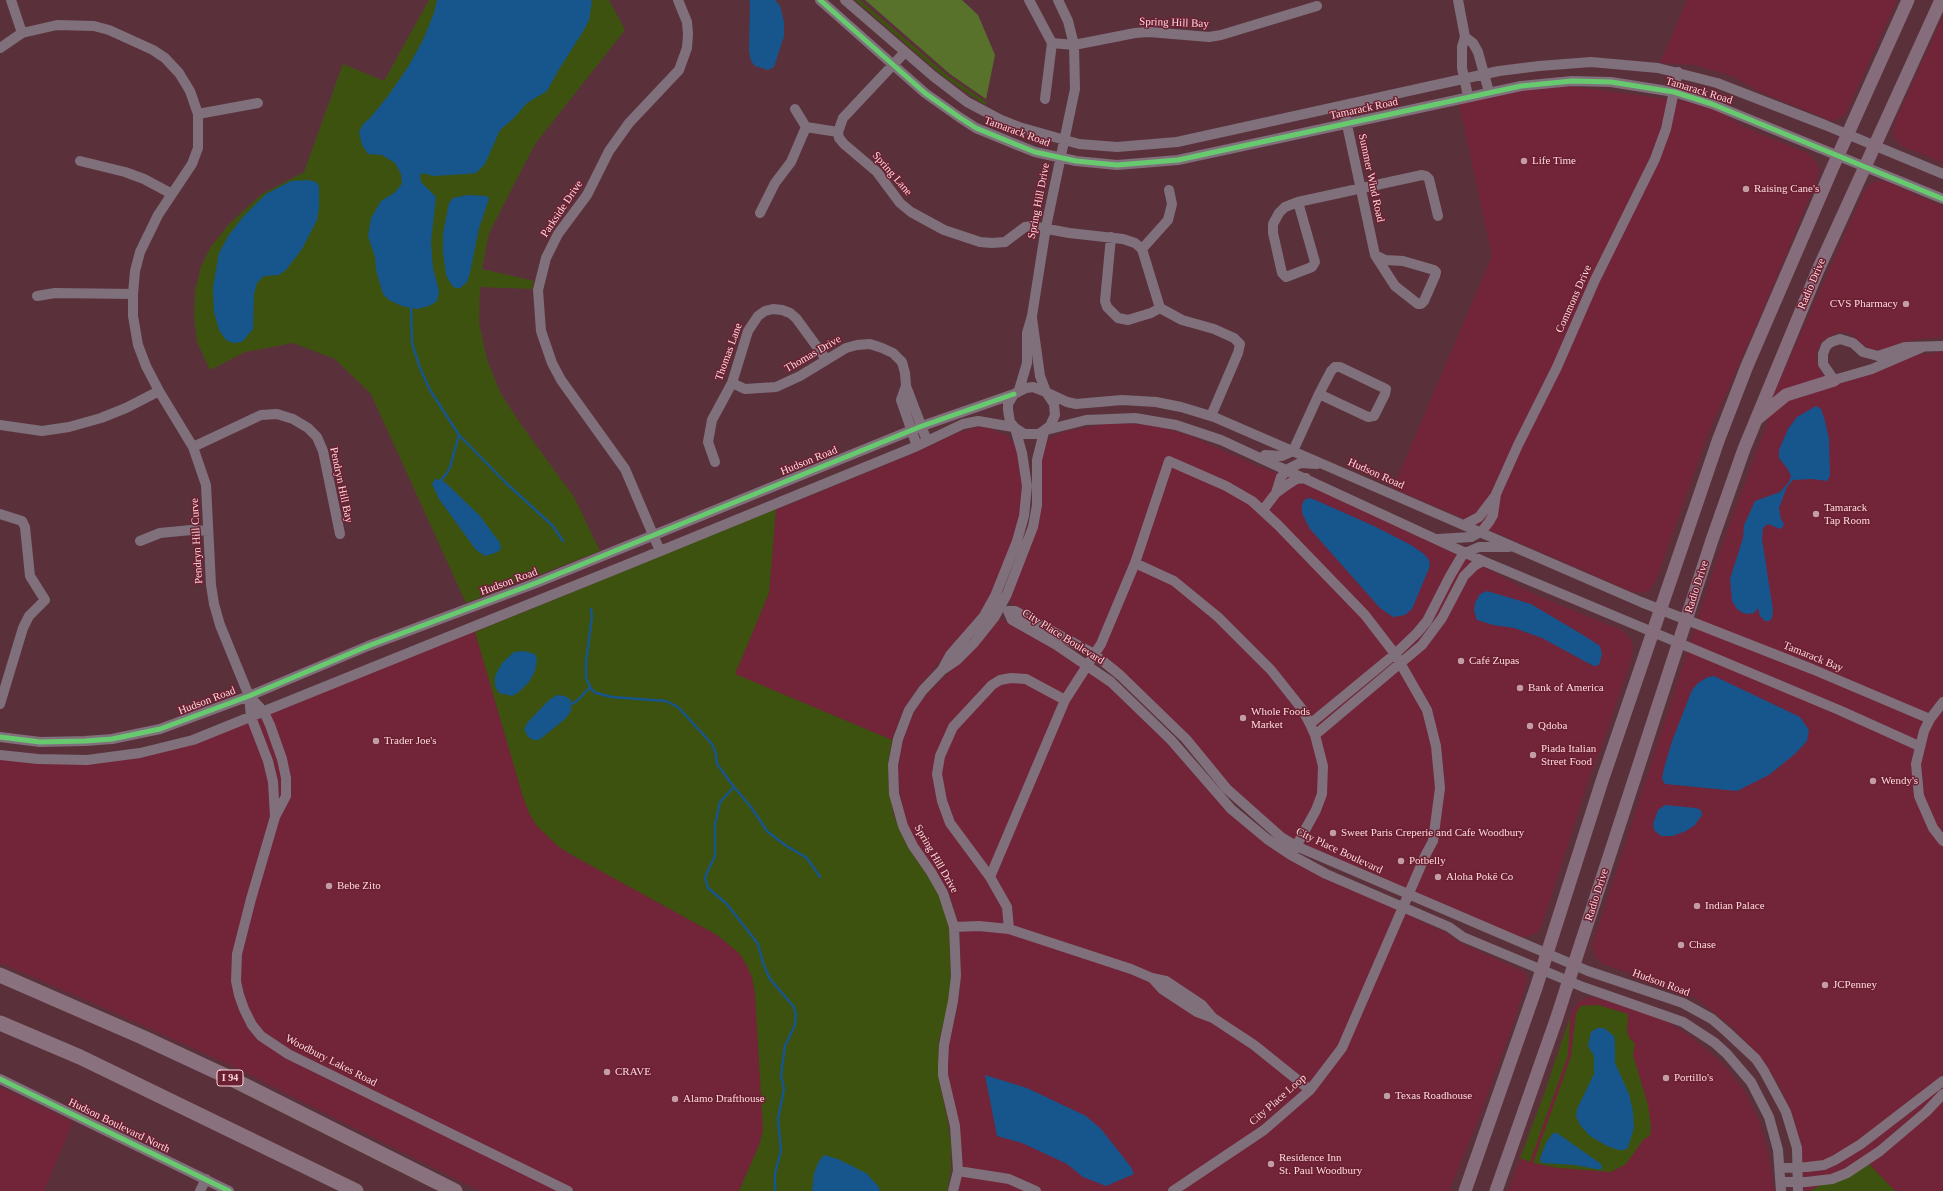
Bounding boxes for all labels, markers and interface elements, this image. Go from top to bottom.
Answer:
street label: Spring Hill Bay [1139,15,1209,31]
street label: Tamarack Road [1664,75,1734,107]
street label: Tamarack Road [1329,95,1399,123]
street label: Tamarack Road [982,114,1052,150]
street label: Summer Wind Road [1355,133,1387,223]
street label: Spring Lane [869,149,915,199]
place label: Life Time [1532,154,1576,168]
marker: Life Time [1519,156,1529,166]
street label: Spring Hill Drive [1025,162,1053,240]
street label: Parkside Drive [538,178,586,240]
place label: Raising Cane's [1754,182,1819,196]
marker: Raising Cane's [1741,184,1751,194]
street label: Radio Drive [1795,257,1829,311]
street label: Commons Drive [1553,263,1595,335]
place label: CVS Pharmacy [1830,297,1898,311]
marker: CVS Pharmacy [1901,299,1911,309]
street label: Thomas Lane [713,321,745,383]
street label: Thomas Drive [782,332,844,376]
street label: Hudson Road [779,444,839,478]
street label: Pendryn Hill Bay [327,446,355,524]
street label: Hudson Road [1346,456,1406,492]
street label: Pendryn Hill Curve [188,498,206,584]
place label: Tamarack Tap Room [1824,501,1870,527]
marker: Tamarack Tap Room [1811,509,1821,519]
street label: Radio Drive [1682,559,1712,615]
street label: Hudson Road [478,566,540,598]
street label: City Place Boulevard [1020,606,1106,668]
street label: Tamarack Bay [1781,639,1845,675]
place label: Café Zupas [1469,654,1519,668]
marker: Café Zupas [1456,656,1466,666]
place label: Bank of America [1528,681,1604,695]
marker: Bank of America [1515,683,1525,693]
street label: Hudson Road [177,684,237,718]
place label: Whole Foods Market [1251,705,1310,731]
marker: Whole Foods Market [1238,713,1248,723]
place label: Qdoba [1538,719,1567,733]
marker: Qdoba [1525,721,1535,731]
place label: Trader Joe's [384,734,437,748]
marker: Trader Joe's [371,736,381,746]
place label: Piada Italian Street Food [1541,742,1596,768]
marker: Piada Italian Street Food [1528,750,1538,760]
place label: Wendy's [1881,774,1918,788]
marker: Wendy's [1868,776,1878,786]
street label: Spring Hill Drive [911,822,961,896]
street label: City Place Boulevard [1294,825,1384,877]
place label: Sweet Paris Creperie and Cafe Woodbury [1341,826,1524,840]
marker: Sweet Paris Creperie and Cafe Woodbury [1328,828,1338,838]
place label: Potbelly [1409,854,1446,868]
marker: Potbelly [1396,856,1406,866]
street label: Radio Drive [1582,867,1612,923]
place label: Aloha Pokē Co [1446,870,1513,884]
marker: Aloha Pokē Co [1433,872,1443,882]
place label: Bebe Zito [337,879,381,893]
marker: Bebe Zito [324,881,334,891]
place label: Indian Palace [1705,899,1765,913]
marker: Indian Palace [1692,901,1702,911]
place label: Chase [1689,938,1716,952]
marker: Chase [1676,940,1686,950]
street label: Hudson Road [1630,967,1692,999]
place label: JCPenney [1833,978,1877,992]
marker: JCPenney [1820,980,1830,990]
street label: Woodbury Lakes Road [283,1032,379,1090]
place label: CRAVE [615,1065,651,1079]
marker: CRAVE [602,1067,612,1077]
road number: I 94 [217,1070,243,1086]
place label: Portillo's [1674,1071,1713,1085]
street label: City Place Loop [1247,1072,1309,1128]
marker: Portillo's [1661,1073,1671,1083]
place label: Texas Roadhouse [1395,1089,1472,1103]
marker: Texas Roadhouse [1382,1091,1392,1101]
place label: Alamo Drafthouse [683,1092,765,1106]
marker: Alamo Drafthouse [670,1094,680,1104]
street label: Hudson Boulevard North [66,1096,172,1156]
place label: Residence Inn St. Paul Woodbury [1279,1151,1362,1177]
marker: Residence Inn St. Paul Woodbury [1266,1159,1276,1169]

